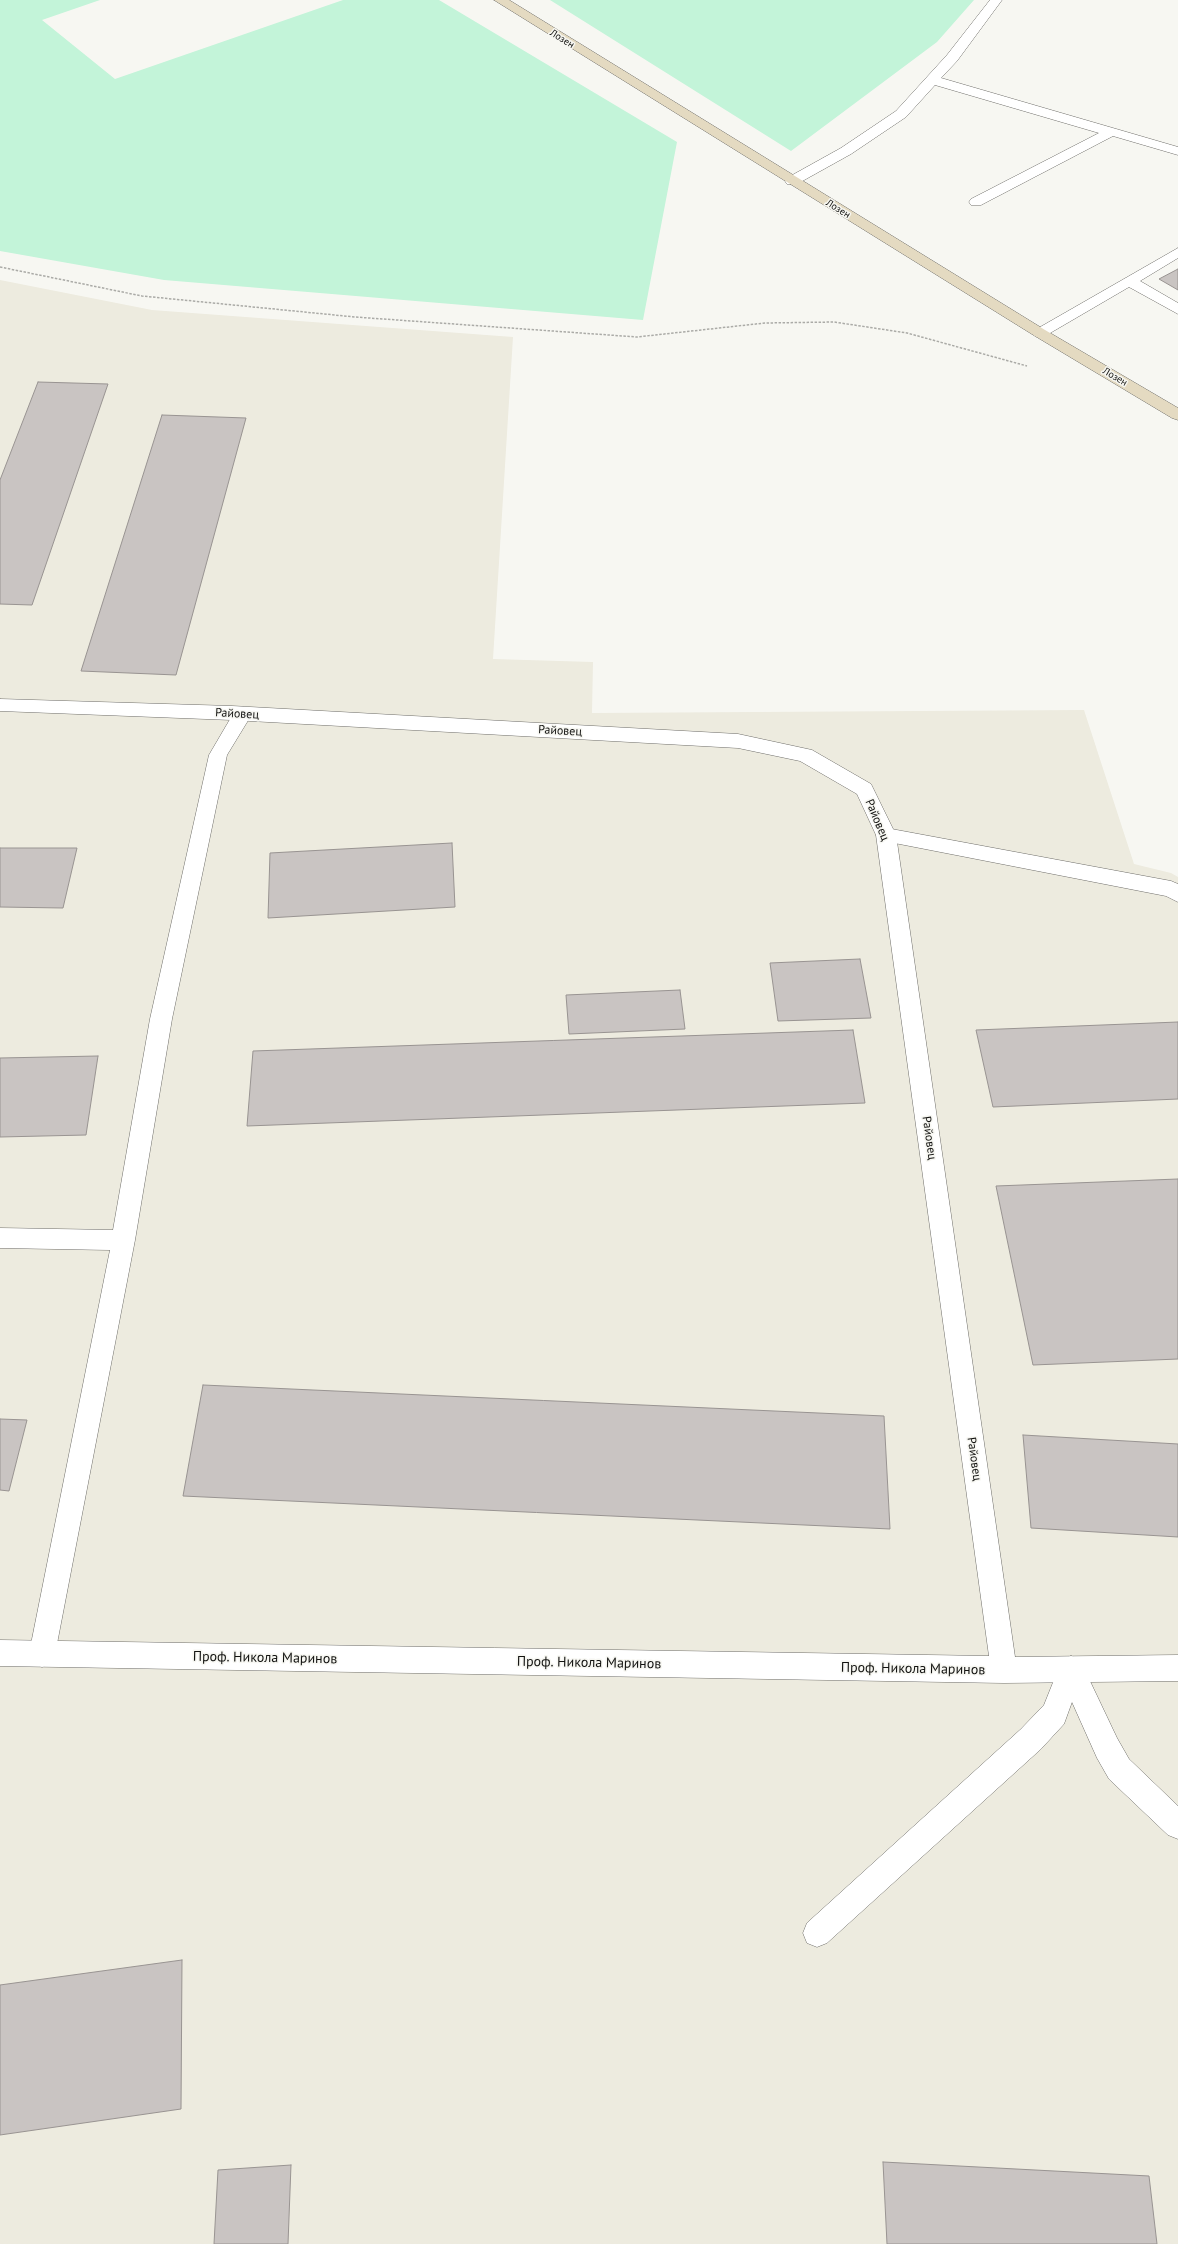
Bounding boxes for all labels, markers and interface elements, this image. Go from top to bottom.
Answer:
street label: Лозен [548,27,576,51]
street label: Лозен [824,197,852,221]
street label: Лозен [1101,365,1129,389]
street label: Райовец [215,706,259,722]
street label: Райовец [538,723,582,739]
street label: Райовец [862,797,892,843]
street label: Райовец [919,1115,939,1161]
street label: Райовец [964,1436,984,1482]
street label: Проф. Никола Маринов [193,1648,337,1668]
street label: Проф. Никола Маринов [517,1653,661,1673]
street label: Проф. Никола Маринов [841,1659,985,1679]

